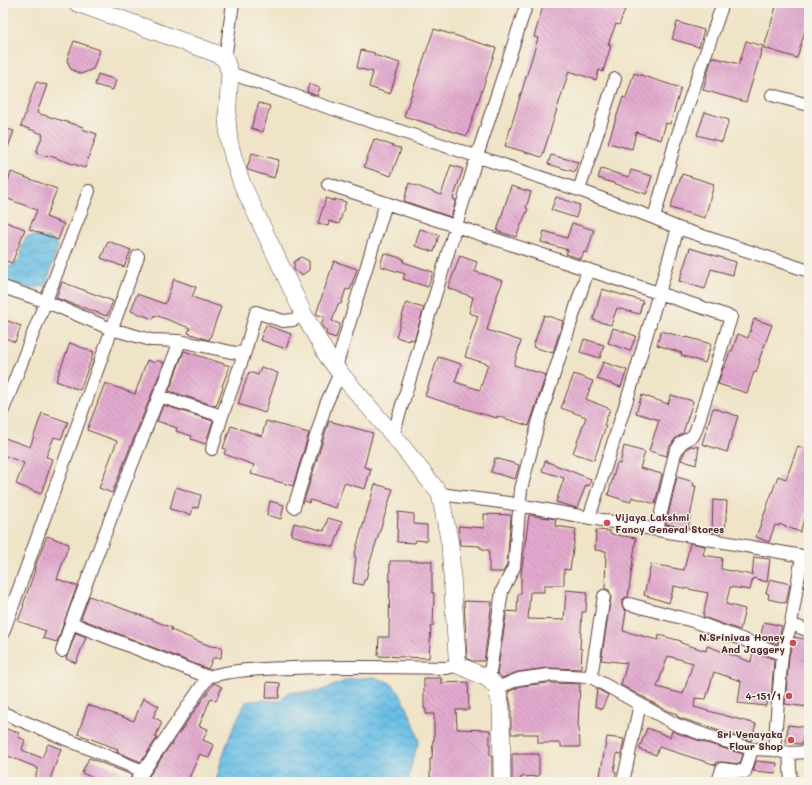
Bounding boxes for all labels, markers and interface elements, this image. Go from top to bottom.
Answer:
place label: Vijaya Lakshmi Fancy General Stores [615,510,724,536]
marker: Vijaya Lakshmi Fancy General Stores [602,518,612,528]
place label: N.Srinivas Honey And Jaggery [699,630,786,656]
marker: N.Srinivas Honey And Jaggery [788,638,798,648]
place label: 4-151/1 [745,689,781,703]
marker: 4-151/1 [784,691,794,701]
place label: Sri Venayaka Flour Shop [717,727,783,753]
marker: Sri Venayaka Flour Shop [786,735,796,745]

